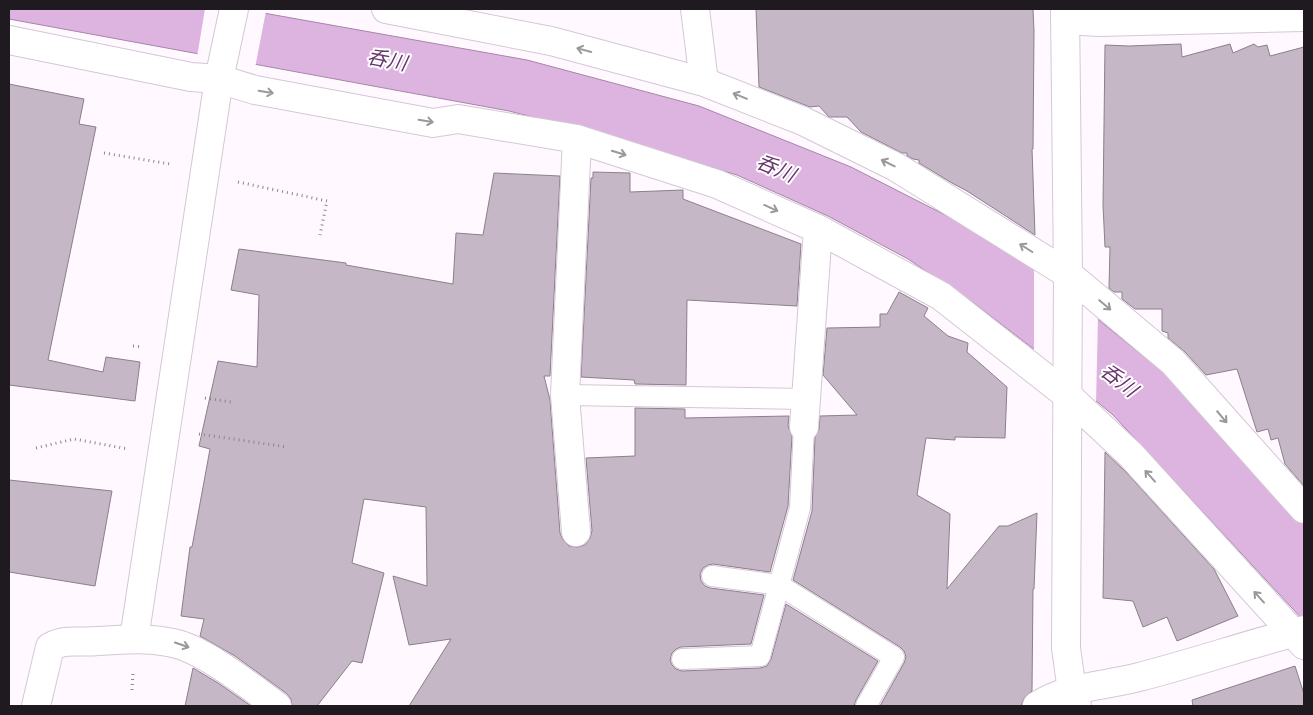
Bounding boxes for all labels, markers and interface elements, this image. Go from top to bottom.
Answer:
water label: 呑川 [365,40,412,79]
one-way arrow [577,45,593,54]
one-way arrow [257,88,273,98]
one-way arrow [733,91,748,101]
one-way arrow [417,117,433,127]
water label: 呑川 [752,145,803,190]
one-way arrow [611,148,627,158]
one-way arrow [881,158,896,167]
one-way arrow [764,203,779,213]
one-way arrow [1020,242,1034,252]
one-way arrow [1098,299,1111,310]
water label: 呑川 [1094,355,1146,405]
one-way arrow [1217,410,1228,423]
one-way arrow [1144,470,1156,483]
one-way arrow [1253,590,1265,603]
one-way arrow [174,641,190,651]

